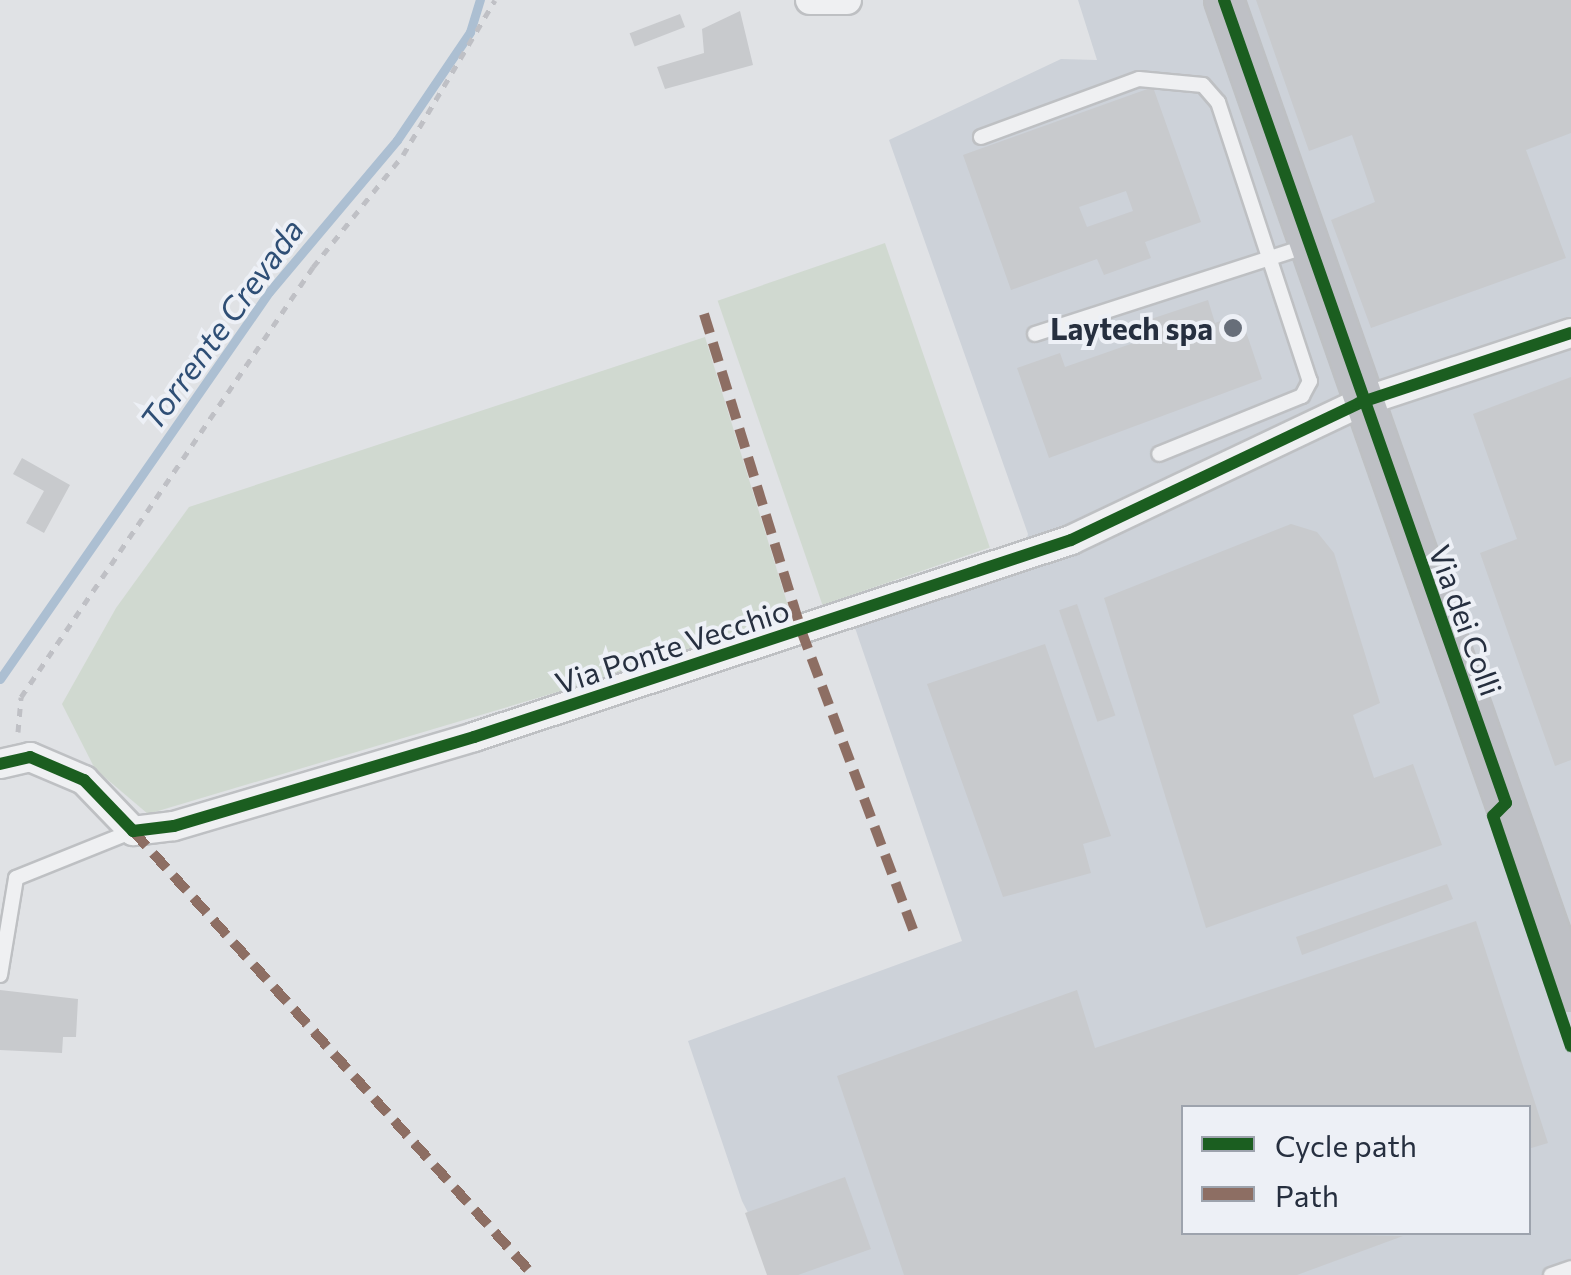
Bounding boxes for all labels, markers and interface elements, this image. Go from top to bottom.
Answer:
water label: Torrente Crevada [131,211,311,437]
place label: Laytech spa [1050,310,1213,346]
marker: Laytech spa [1222,317,1244,339]
street label: Via dei Colli [1422,540,1510,700]
street label: Via Ponte Vecchio [551,591,793,701]
legend [1181,1105,1531,1235]
text: Cycle path [1275,1126,1417,1163]
text: Path [1275,1176,1339,1213]

